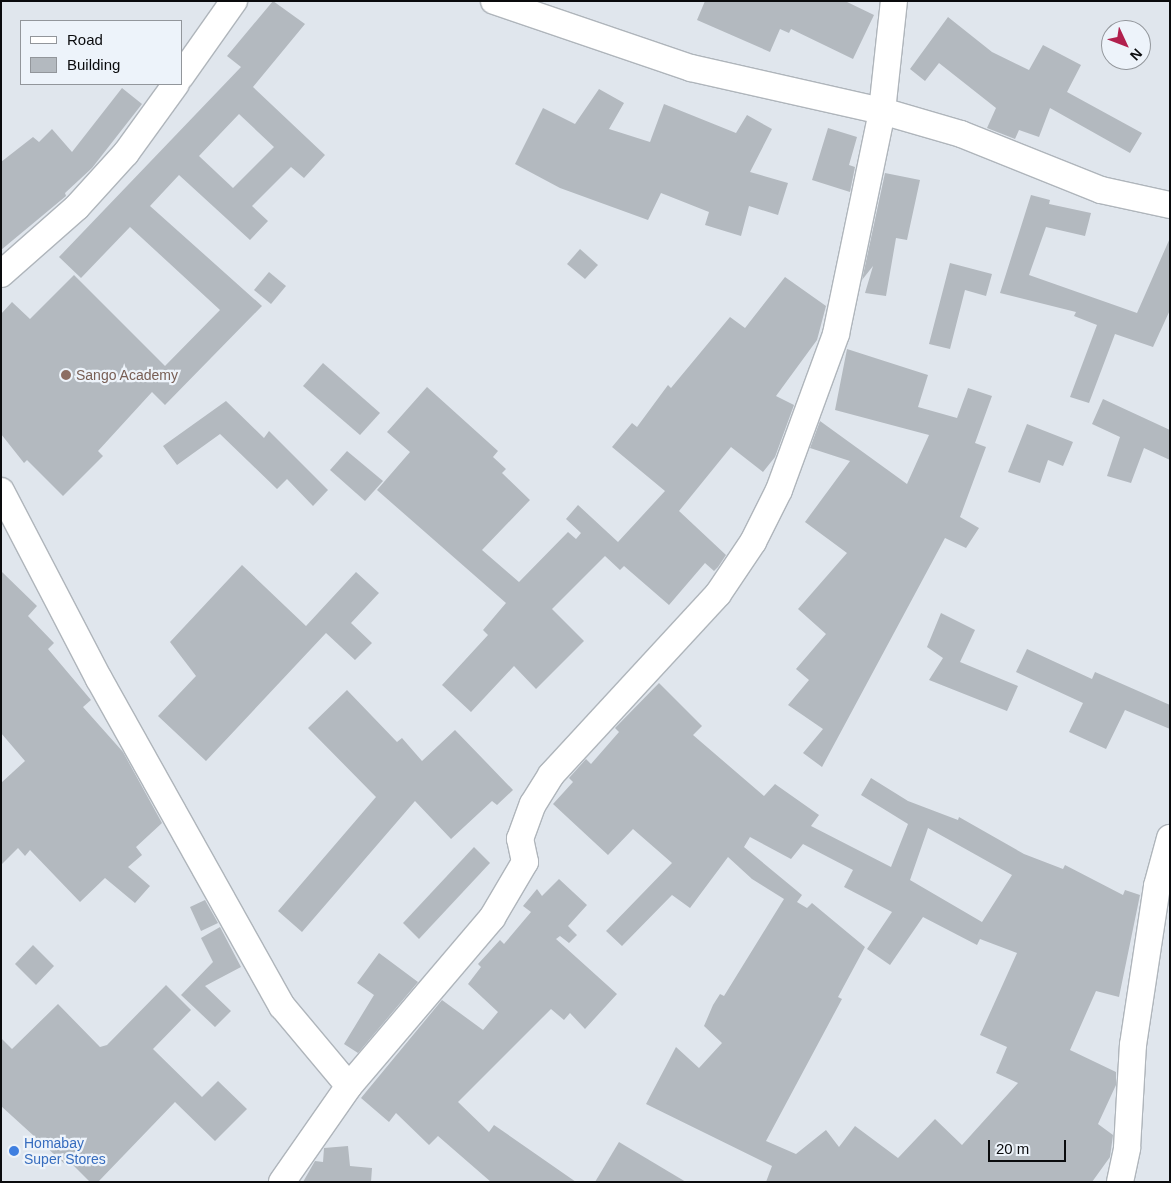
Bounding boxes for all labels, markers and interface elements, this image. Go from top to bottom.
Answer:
legend [20,20,182,85]
north arrow [1101,20,1151,70]
text: Road [67,31,103,48]
text: N [1127,45,1146,64]
text: Building [67,56,120,73]
place label: Sango Academy [76,367,179,383]
marker: Sango Academy [60,369,72,381]
scale bar [991,1130,1068,1162]
place label: Homabay Super Stores [24,1135,106,1168]
text: 20 m [996,1140,1029,1157]
marker: Homabay Super Stores [8,1145,20,1157]

